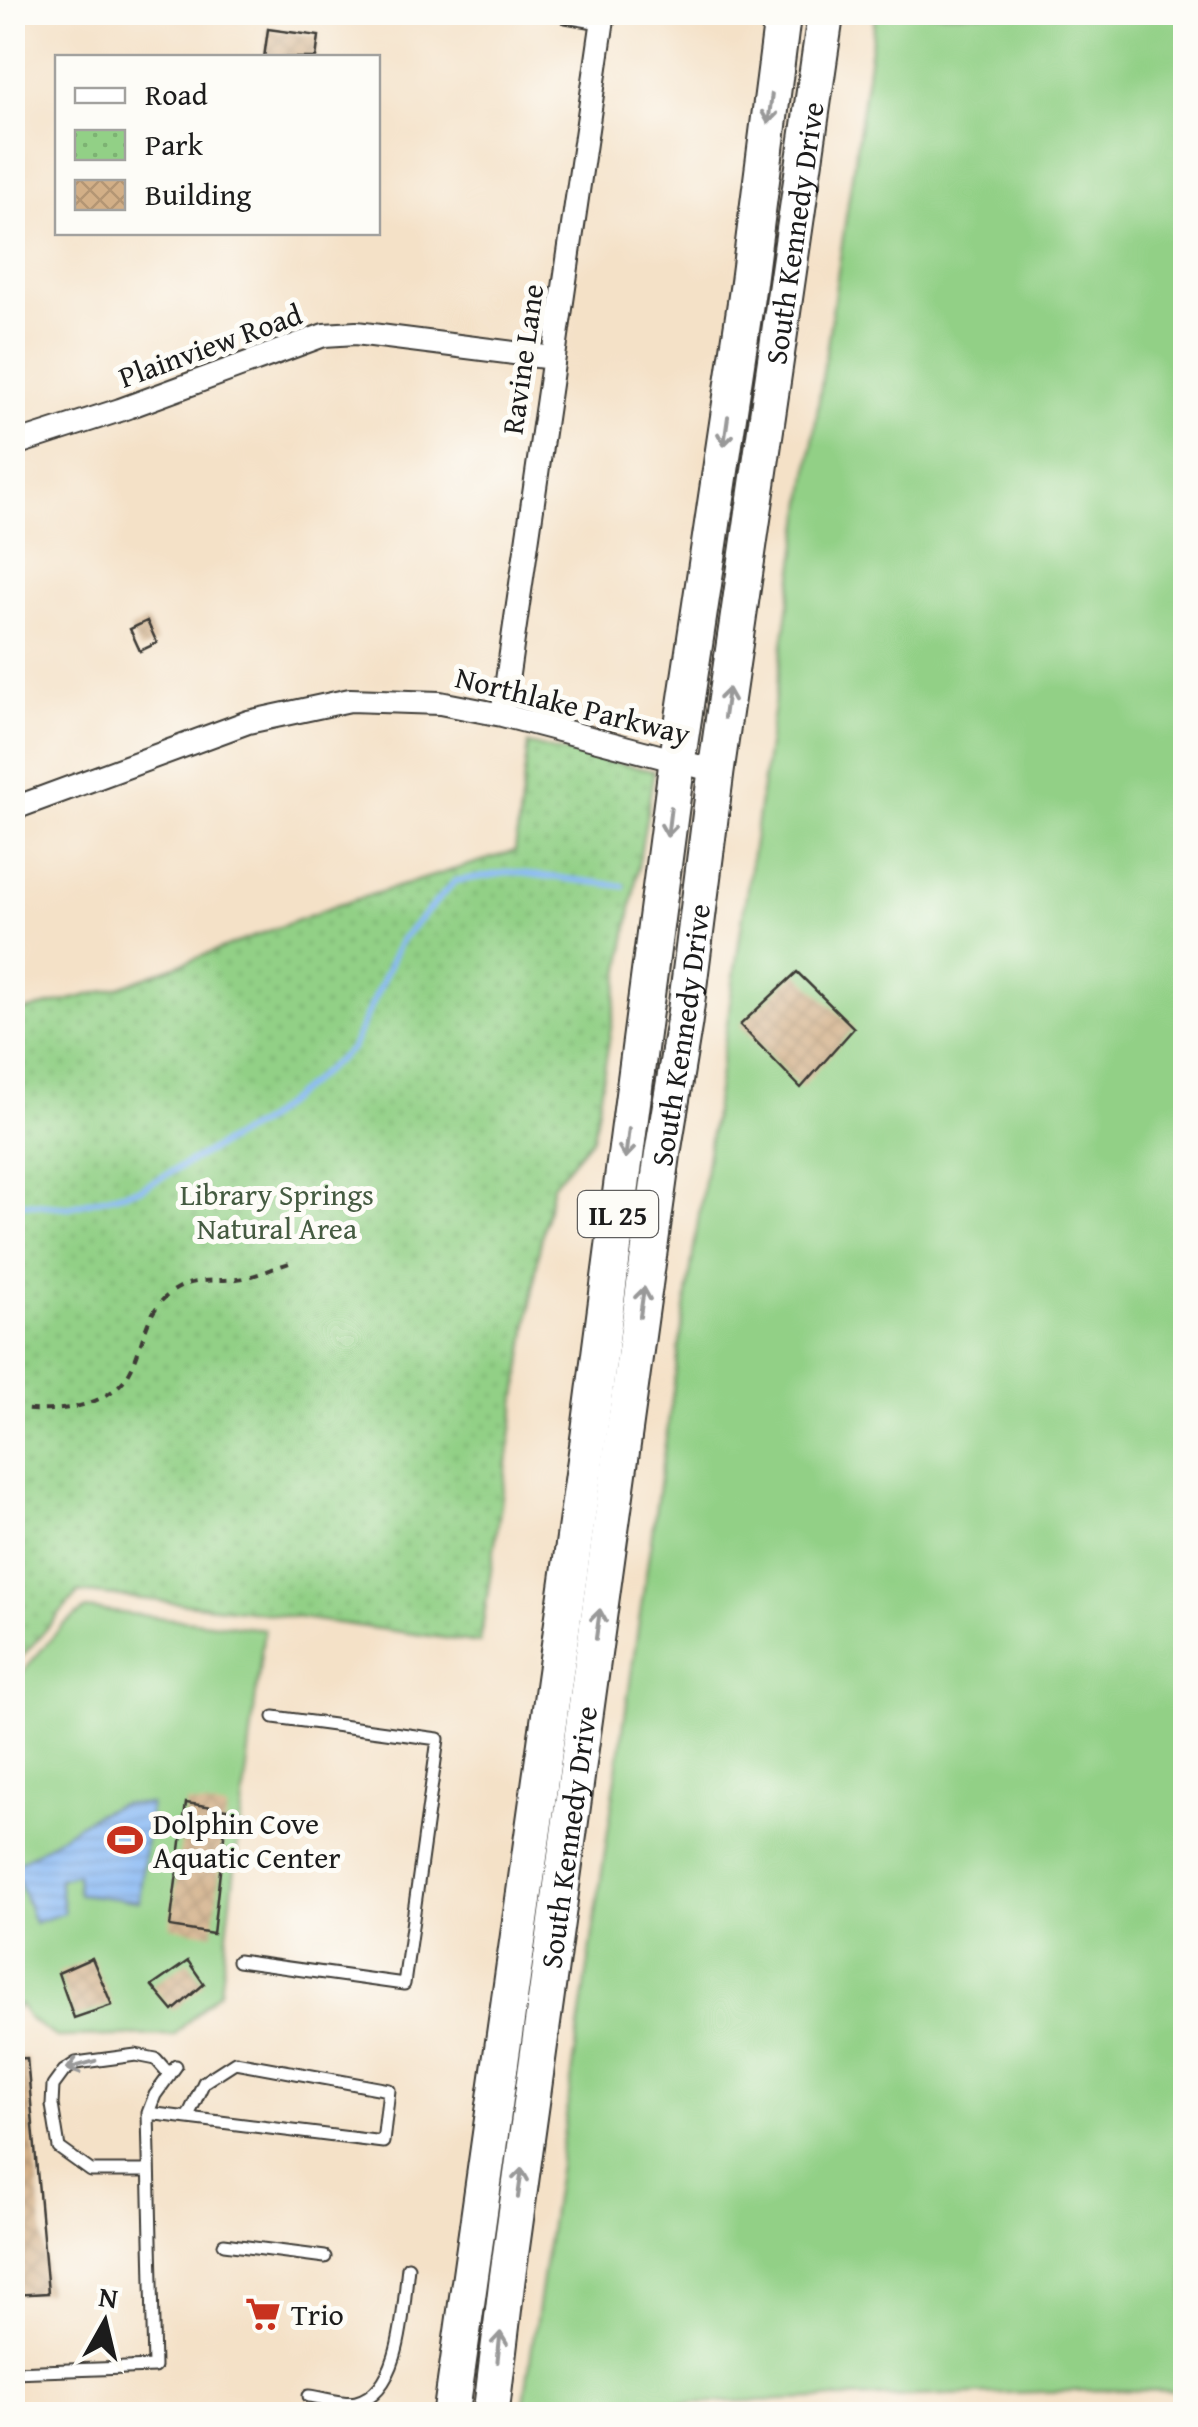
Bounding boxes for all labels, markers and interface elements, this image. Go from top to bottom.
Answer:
legend [55,55,380,235]
text: Road [145,72,208,116]
one-way arrow [761,93,779,125]
street label: South Kennedy Drive [753,99,835,367]
text: Park [145,122,204,166]
text: Building [145,172,251,216]
street label: Ravine Lane [490,281,554,437]
street label: Plainview Road [112,291,308,399]
one-way arrow [717,414,735,447]
street label: Northlake Parkway [451,655,695,755]
one-way arrow [718,688,736,720]
one-way arrow [659,805,678,838]
street label: South Kennedy Drive [639,901,721,1169]
one-way arrow [617,1128,636,1160]
park label: Library Springs Natural Area [180,1172,374,1250]
road number: IL 25 [578,1191,658,1237]
one-way arrow [634,1287,652,1319]
one-way arrow [589,1609,607,1641]
street label: South Kennedy Drive [528,1703,608,1971]
place label: Dolphin Cove Aquatic Center [153,1801,341,1879]
sports icon: Dolphin Cove Aquatic Center [106,1821,144,1859]
one-way arrow [66,2057,98,2075]
one-way arrow [512,2168,530,2200]
north arrow [55,2272,155,2372]
text: N [96,2275,121,2318]
place label: Trio [291,2292,344,2336]
supermarket icon: Trio [244,2295,282,2333]
one-way arrow [490,2332,509,2364]

